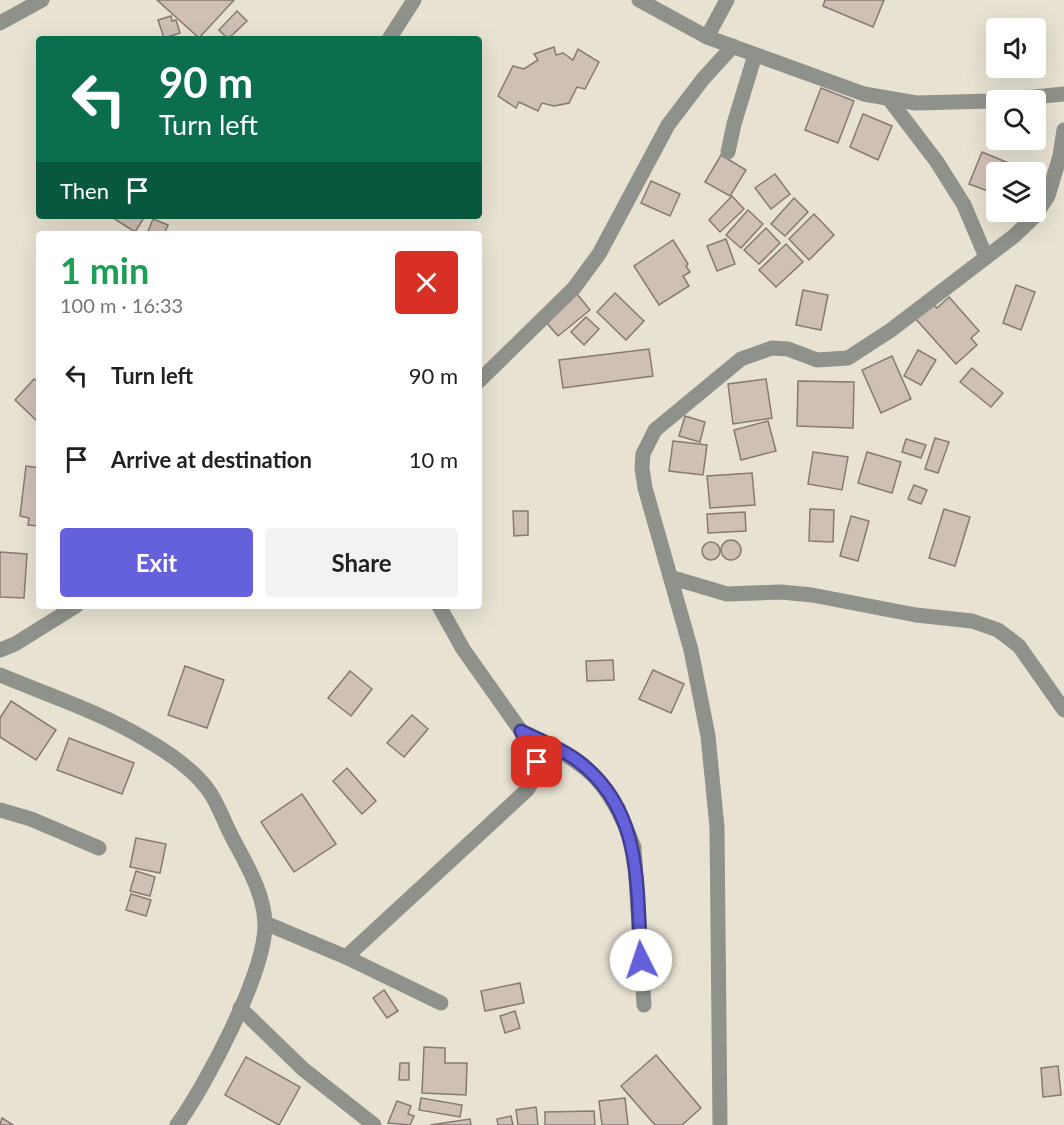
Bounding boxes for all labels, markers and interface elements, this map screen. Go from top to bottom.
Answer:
map controls [986,18,1046,222]
button: sound [986,18,1046,78]
text: 90 m [159,57,253,107]
icon: left [60,60,138,138]
button: search [986,90,1046,150]
text: Turn left [159,108,258,141]
button: layers [986,162,1046,222]
icon: arrive [121,174,154,207]
text: Then [60,177,109,204]
text: 1 min [60,248,149,292]
button: close [395,251,458,314]
text: 100 m · 16:33 [60,293,183,317]
icon: left [60,359,93,392]
text: Turn left [111,362,193,389]
text: 90 m [409,362,458,389]
icon: arrive [60,443,93,476]
text: Arrive at destination [111,446,312,473]
text: 10 m [409,446,458,473]
button: Exit [60,528,253,597]
button: Share [265,528,458,597]
pin [511,736,562,787]
icon: arrive [520,745,553,778]
position arrow [609,928,673,992]

